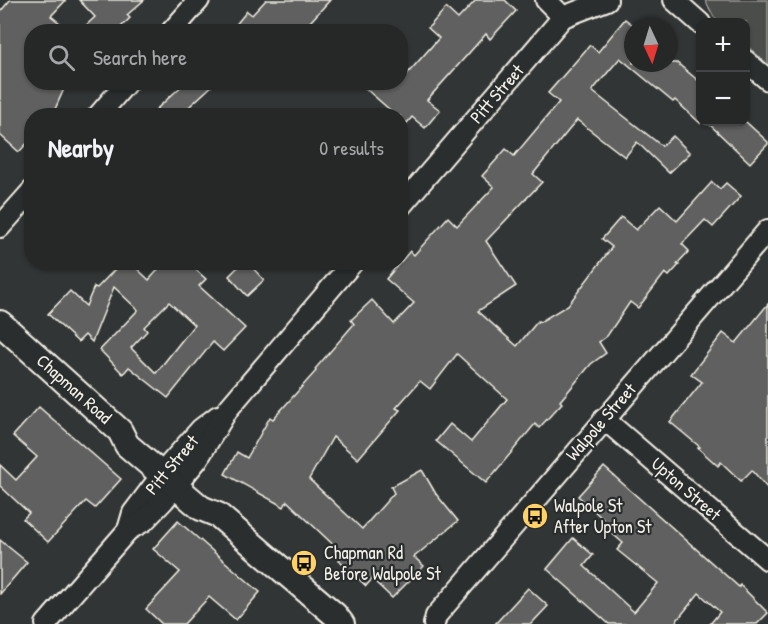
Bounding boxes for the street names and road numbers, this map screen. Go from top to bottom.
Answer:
street label: Pitt Street [464,58,530,129]
street label: Chapman Road [31,348,117,429]
street label: Walpole Street [560,377,642,466]
street label: Pitt Street [139,429,205,500]
street label: Upton Street [646,451,727,527]

